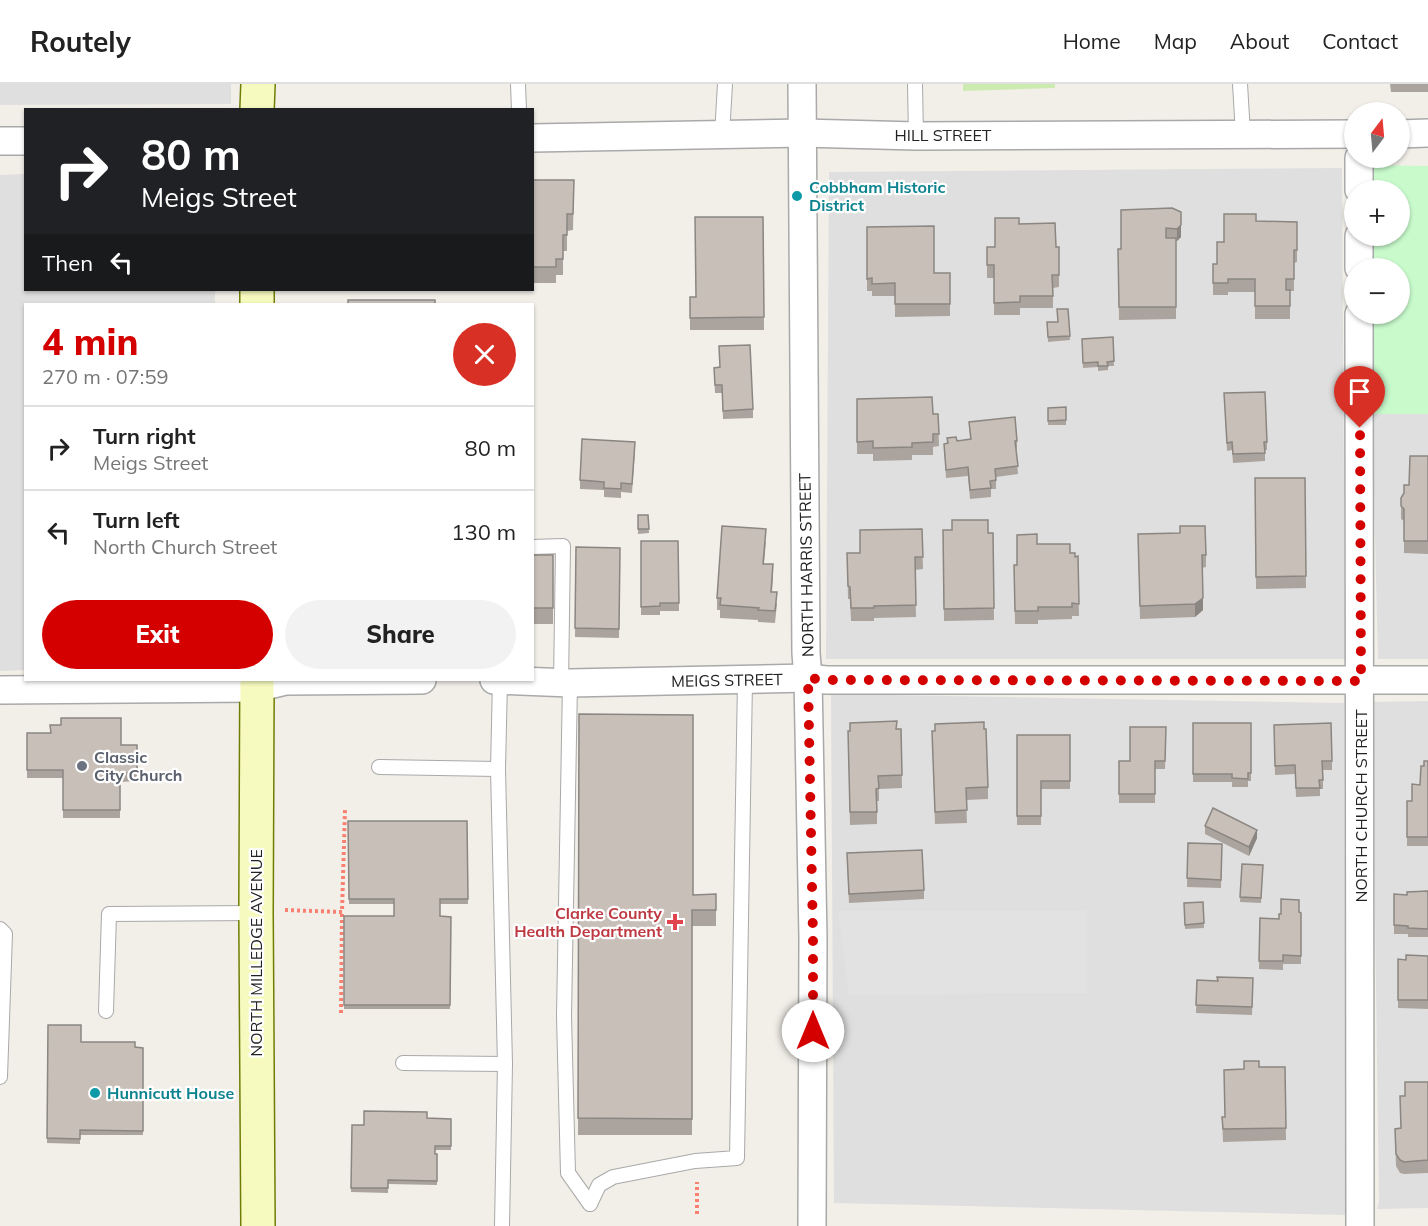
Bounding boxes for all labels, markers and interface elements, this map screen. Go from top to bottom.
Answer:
text: Routely [30,24,131,59]
text: Home [1063,28,1121,54]
text: Map [1154,28,1197,54]
text: About [1230,28,1289,54]
text: Contact [1322,28,1398,54]
north arrow [1344,102,1410,168]
map controls [1344,102,1410,324]
street label: HILL STREET [895,125,992,145]
text: 80 m [141,128,241,181]
icon: right [42,132,120,210]
place label: Cobbham Historic District [809,177,946,215]
text: Meigs Street [141,180,297,214]
button: + [1344,180,1410,246]
marker: Cobbham Historic District [790,189,804,203]
icon: left [105,246,138,279]
text: Then [42,249,93,277]
button: − [1344,258,1410,324]
text: 4 min [42,319,138,364]
button: close [453,323,516,386]
text: 270 m · 07:59 [42,364,168,389]
pin [1334,366,1385,428]
icon: arrive [1343,375,1376,408]
text: Turn right [93,422,196,450]
icon: right [42,432,75,465]
text: 80 m [465,434,516,462]
text: Meigs Street [93,450,208,475]
street label: NORTH HARRIS STREET [794,472,818,657]
text: Turn left [93,506,180,534]
icon: left [42,516,75,549]
text: 130 m [451,518,516,546]
text: North Church Street [93,534,277,559]
button: Exit [42,600,273,669]
button: Share [285,600,516,669]
street label: MEIGS STREET [671,669,783,691]
street label: NORTH CHURCH STREET [1351,709,1371,903]
place label: Classic City Church [94,747,182,785]
marker: Classic City Church [75,759,89,773]
street label: NORTH MILLEDGE AVENUE [246,849,266,1057]
place label: Clarke County Health Department [514,903,662,941]
marker: Clarke County Health Department [666,913,684,931]
position arrow [781,999,845,1063]
place label: Hunnicutt House [107,1083,234,1103]
marker: Hunnicutt House [88,1086,102,1100]

